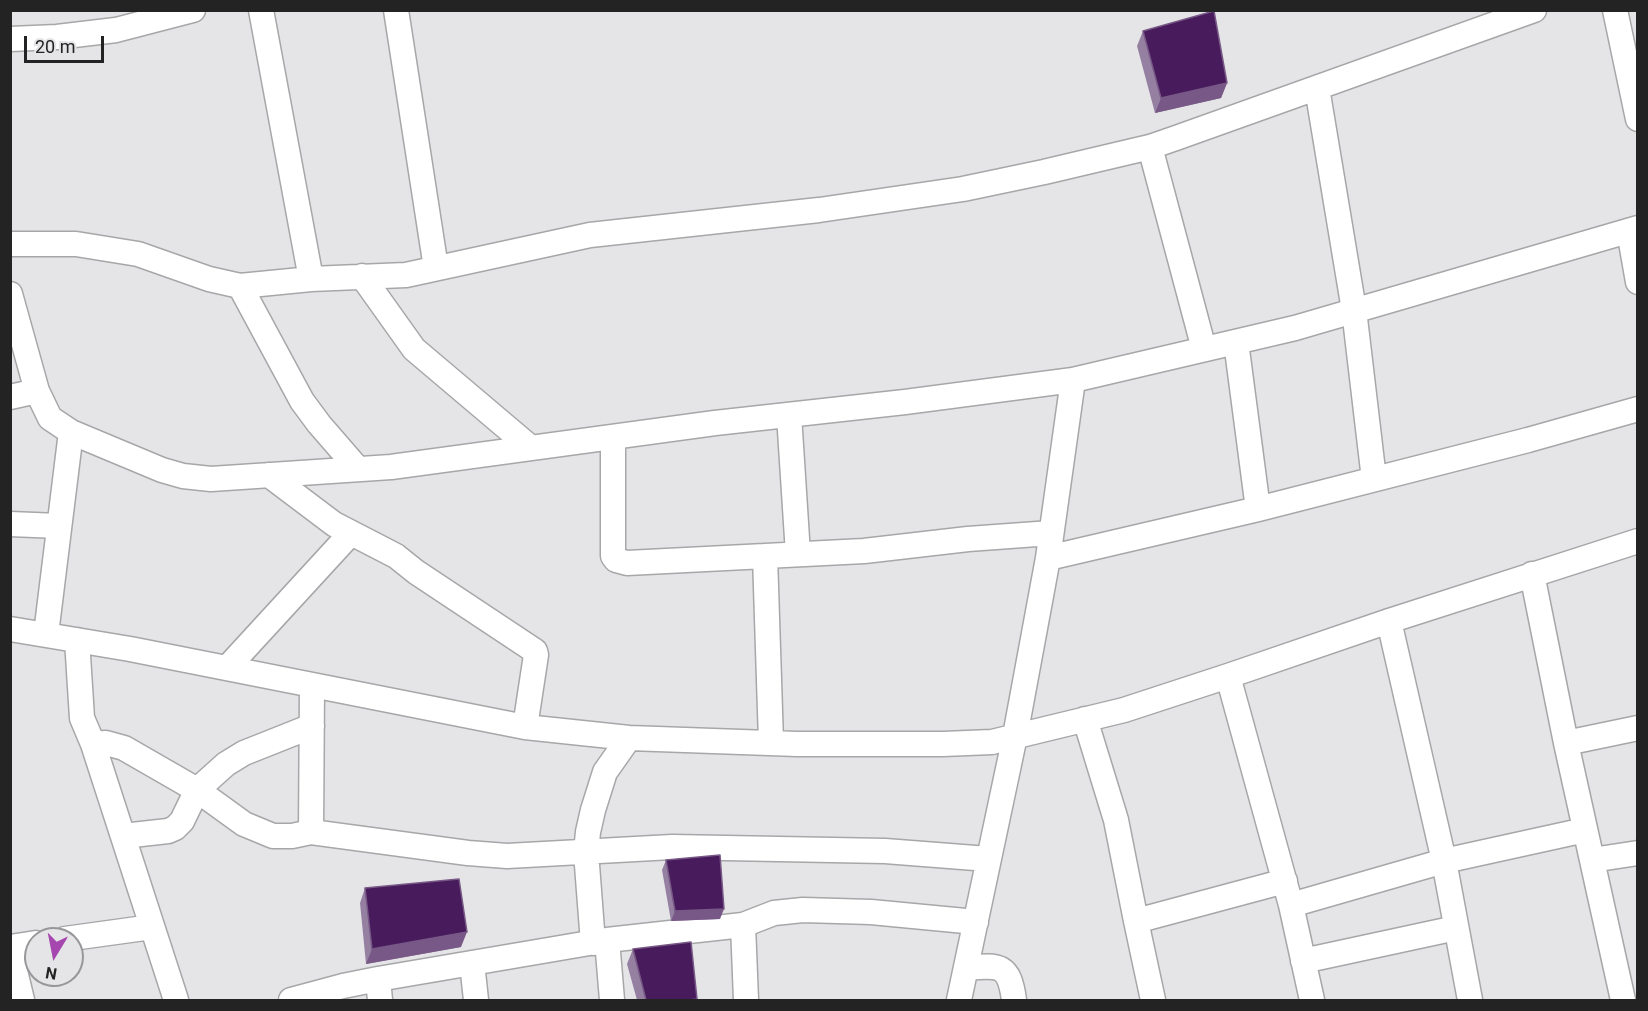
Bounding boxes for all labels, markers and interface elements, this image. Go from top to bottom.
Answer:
scale bar [27,24,106,62]
text: 20 m [35,36,75,57]
north arrow [24,927,84,987]
text: N [44,963,58,984]

